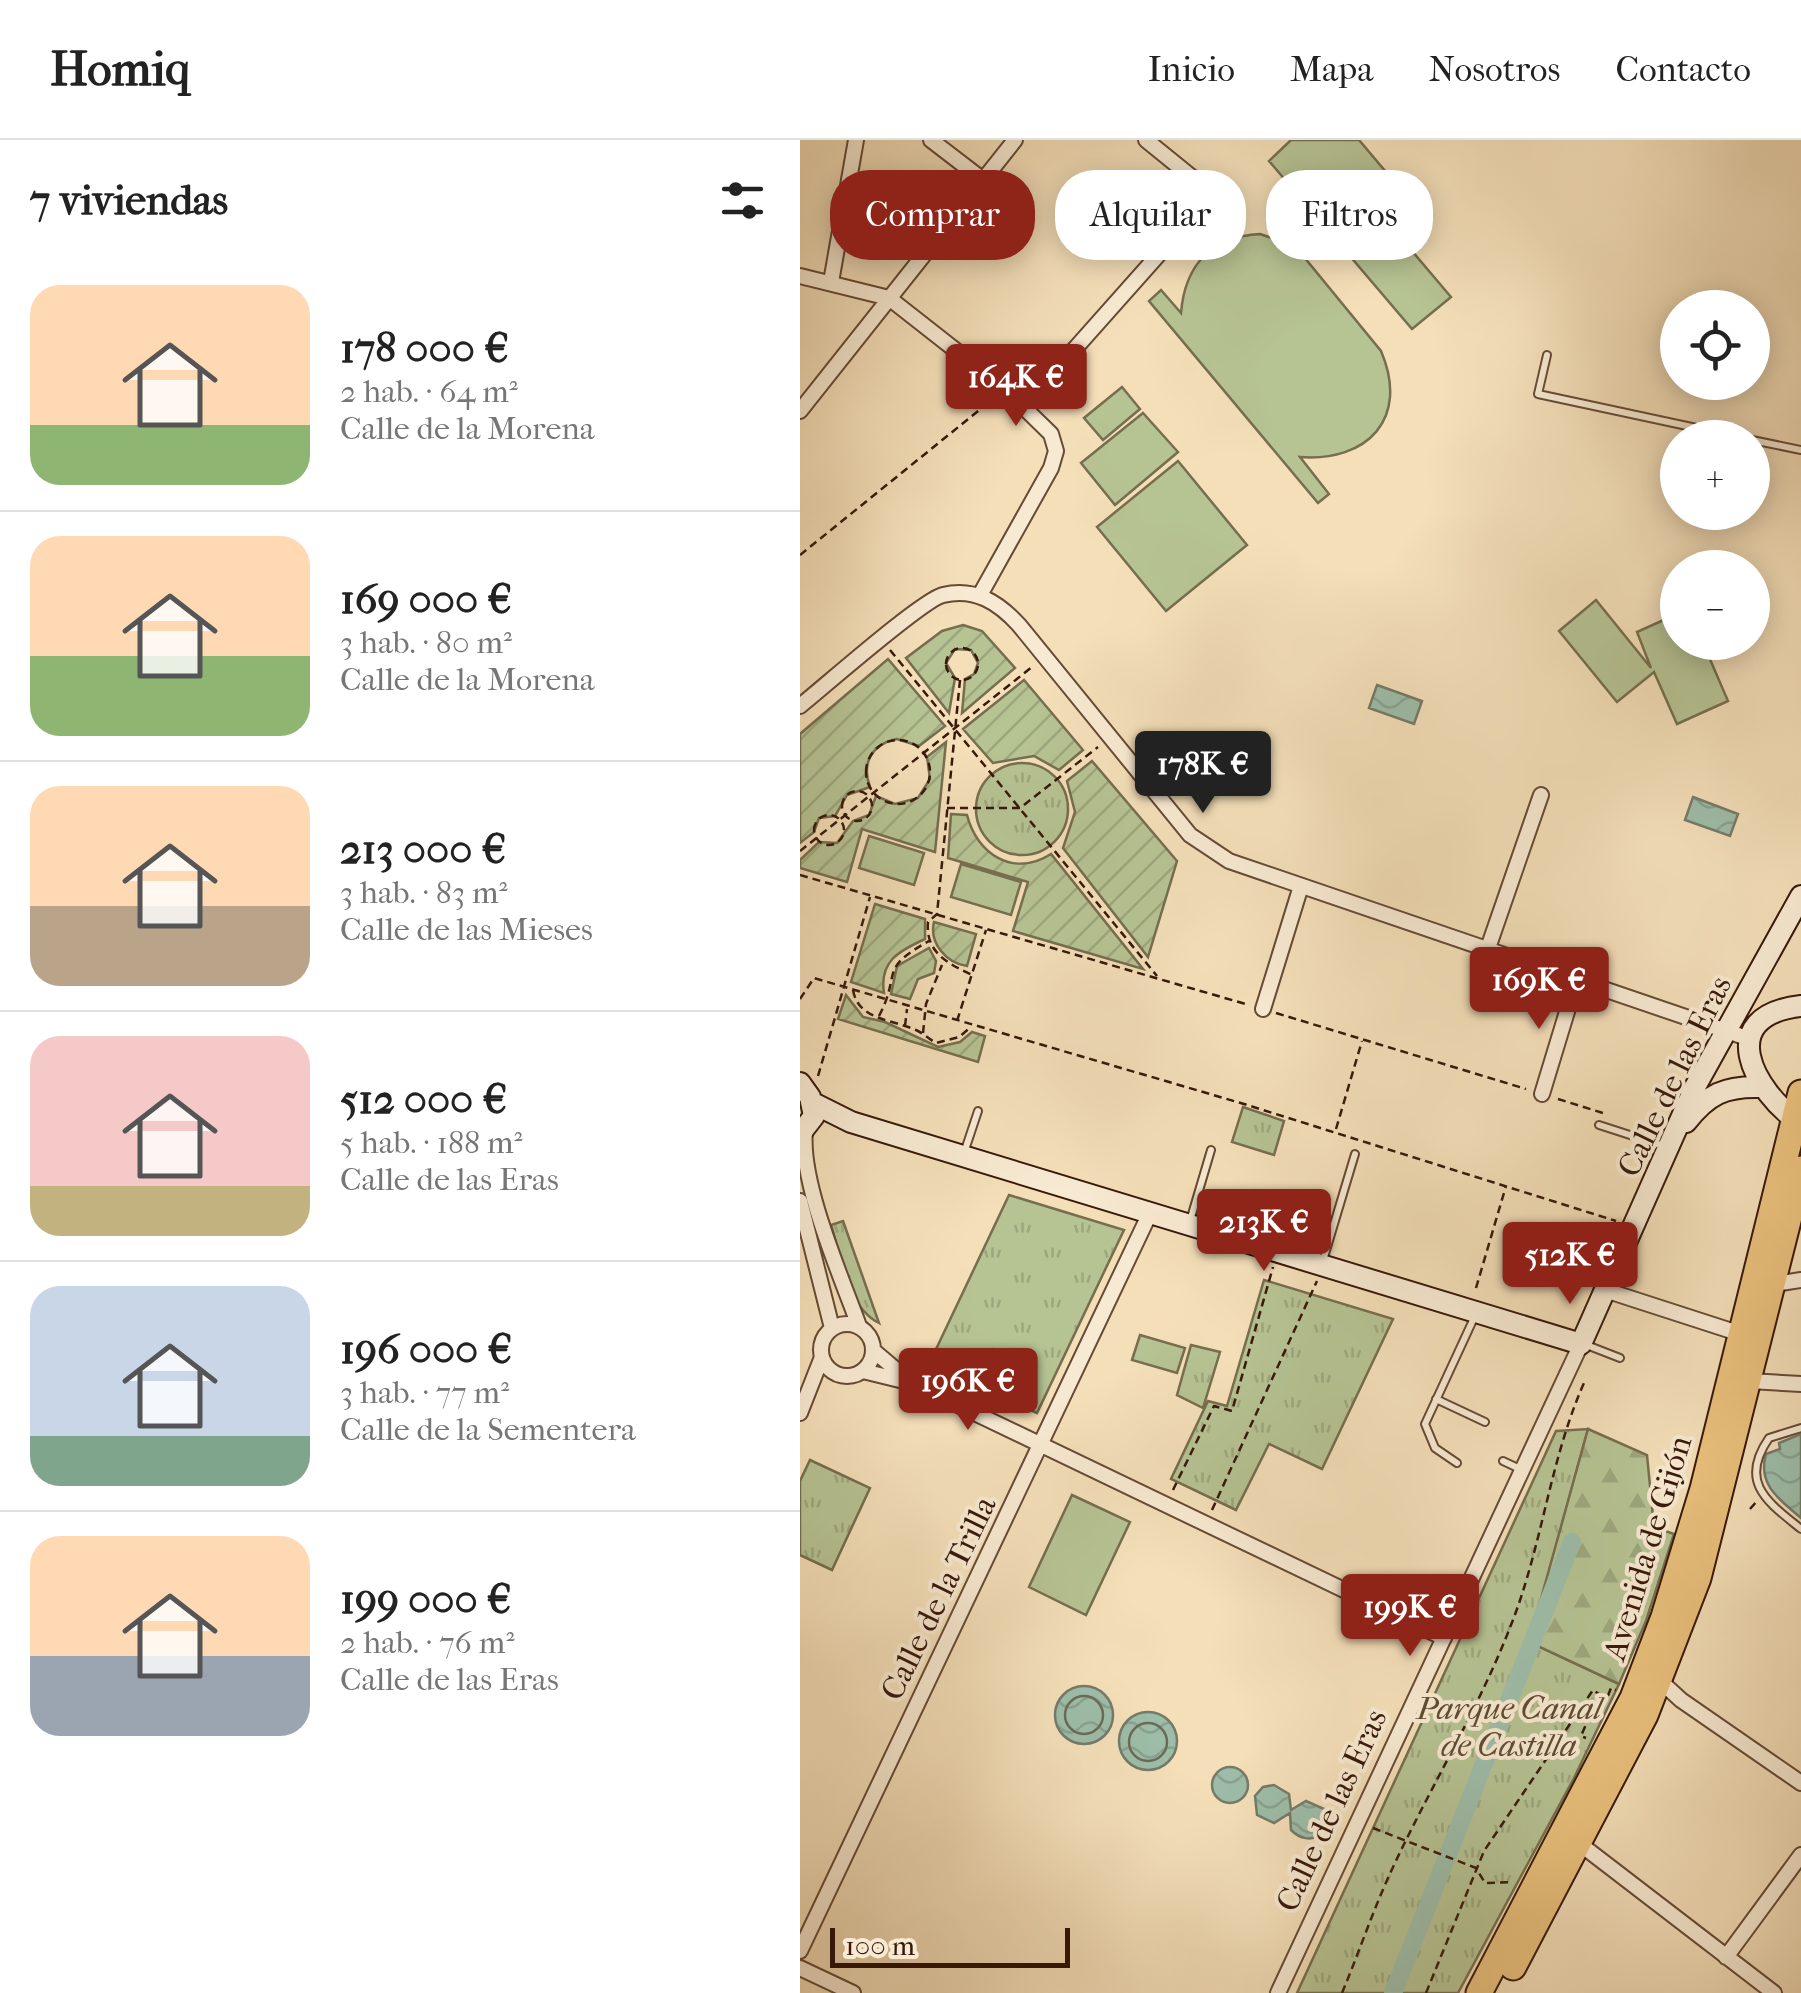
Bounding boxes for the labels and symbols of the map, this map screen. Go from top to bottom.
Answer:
pin: 164K € [935,344,1097,429]
pin: 178K € [1122,731,1284,816]
pin: 169K € [1458,947,1620,1032]
street label: Calle de las Eras [1610,970,1739,1183]
pin: 213K € [1183,1189,1345,1274]
pin: 512K € [1489,1222,1651,1307]
pin: 196K € [887,1348,1049,1433]
street label: Avenida de Gijón [1595,1431,1699,1667]
street label: Calle de la Trilla [873,1489,1004,1706]
pin: 199K € [1329,1574,1491,1659]
park label: Parque Canal de Castilla [1414,1690,1605,1764]
street label: Calle de las Eras [1268,1703,1394,1917]
scale bar [830,1923,1070,1968]

